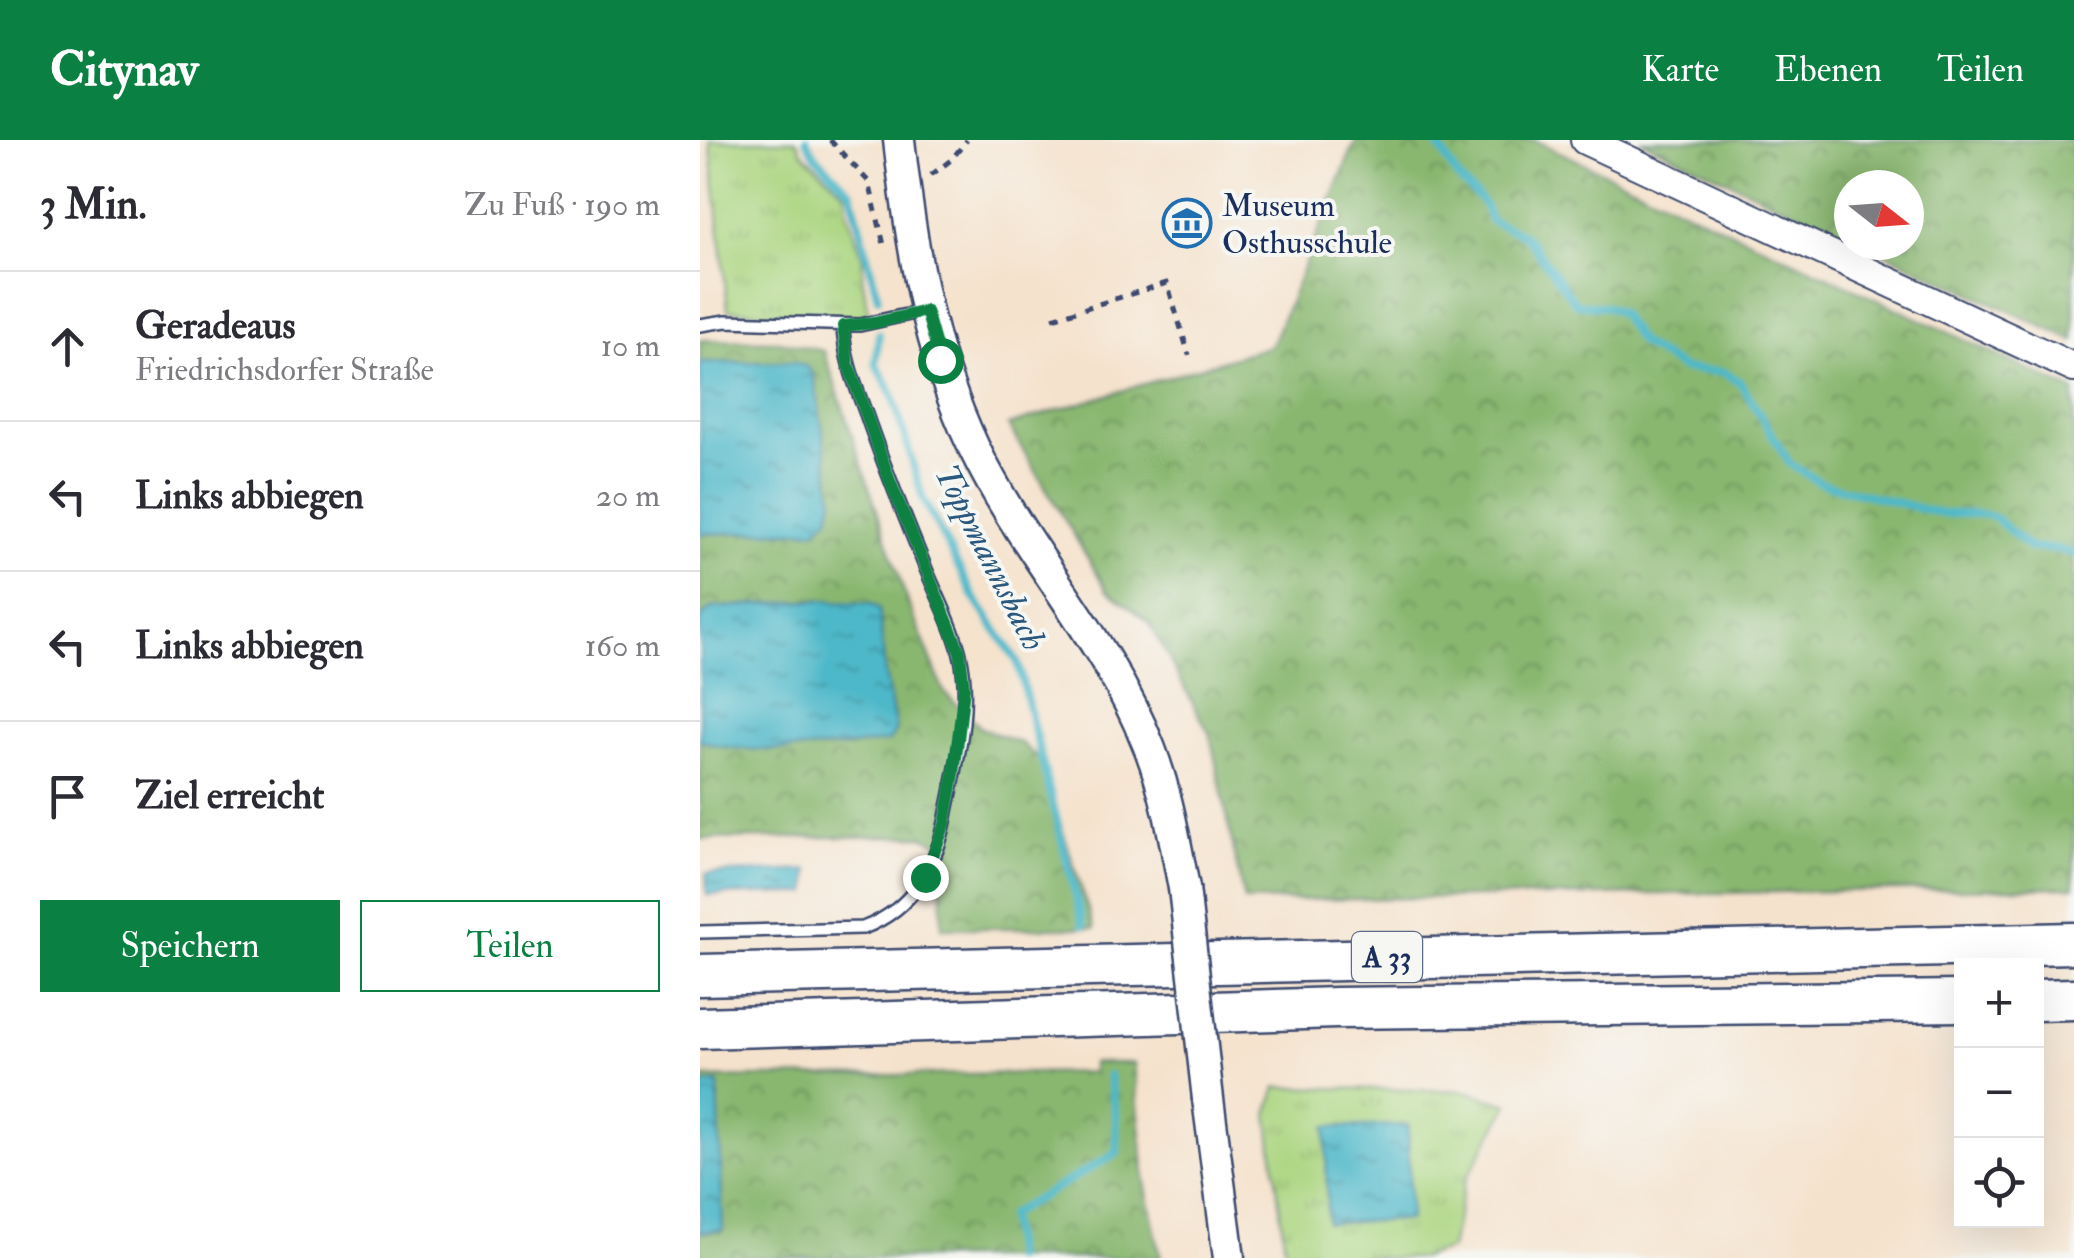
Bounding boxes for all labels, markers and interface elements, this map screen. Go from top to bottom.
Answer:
text: Citynav [50,40,198,100]
text: Karte [1641,48,1719,92]
text: Ebenen [1774,48,1882,92]
text: Teilen [1937,48,2024,92]
north arrow [1834,170,1924,260]
text: 3 Min. [40,179,147,231]
text: Zu Fuß · 190 m [464,185,660,225]
place label: Museum Osthusschule [1222,186,1392,263]
museum icon: Museum Osthusschule [1161,197,1213,249]
text: Geradeaus [135,302,296,350]
icon: ahead [40,319,95,374]
text: 10 m [601,326,660,366]
route start [918,338,964,384]
text: Friedrichsdorfer Straße [135,350,434,390]
water label: Toppmannsbach [924,457,1056,658]
icon: left [40,469,95,524]
text: Links abbiegen [135,472,364,520]
text: 20 m [596,476,660,516]
icon: left [40,619,95,674]
text: Links abbiegen [135,622,364,670]
text: 160 m [585,626,660,666]
icon: arrive [40,769,95,824]
text: Ziel erreicht [135,772,324,820]
route end [903,855,949,901]
button: Speichern [40,900,340,992]
button: Teilen [360,900,660,992]
road number: A 33 [1352,932,1422,982]
map controls [1954,958,2044,1228]
button: + [1954,958,2044,1048]
button: − [1954,1048,2044,1138]
button: locate [1954,1138,2044,1228]

